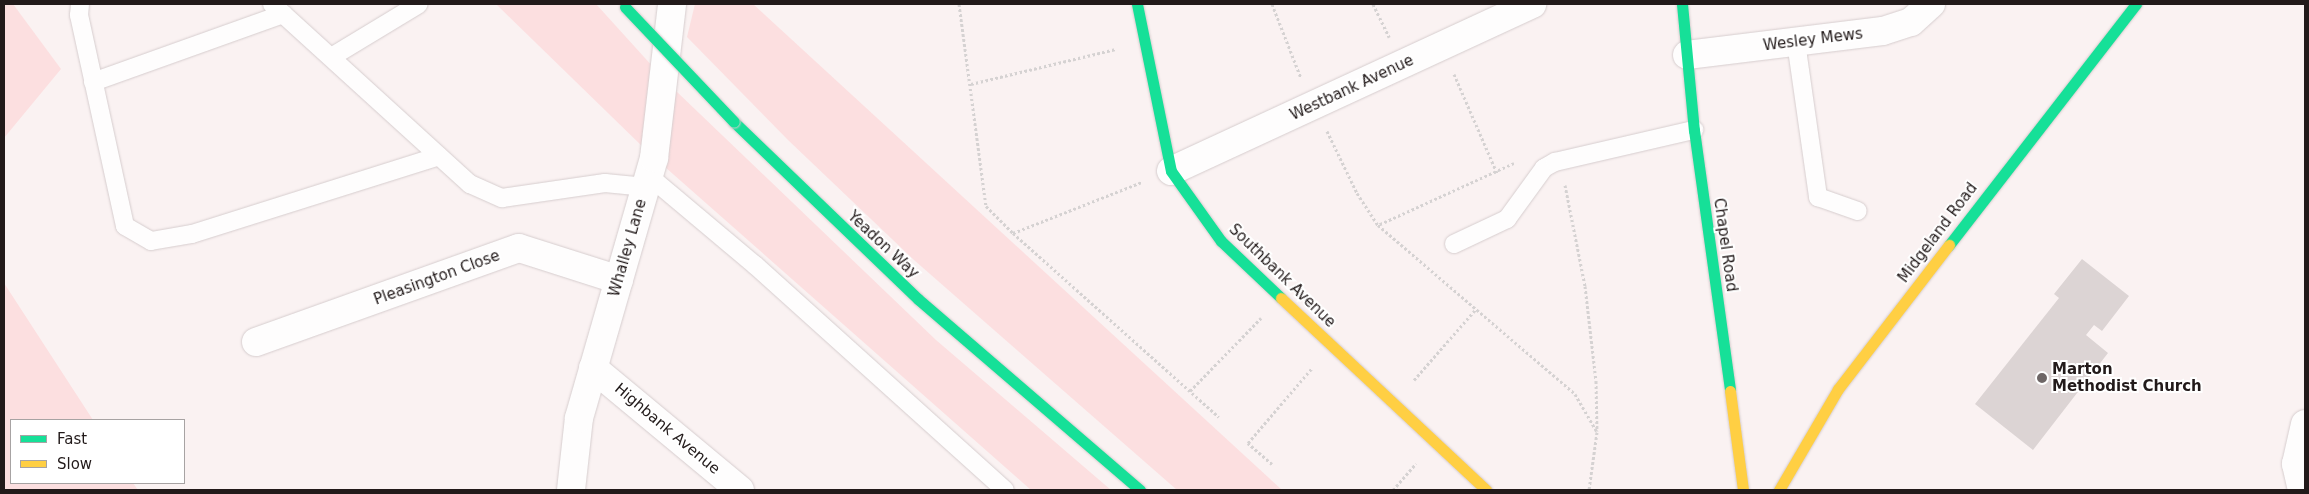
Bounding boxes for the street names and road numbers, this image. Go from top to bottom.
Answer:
street label: Wesley Mews [1762,25,1864,55]
street label: Westbank Avenue [1287,51,1417,125]
street label: Midgeland Road [1895,180,1981,286]
street label: Whalley Lane [605,197,651,299]
street label: Chapel Road [1710,197,1740,293]
street label: Yeadon Way [844,208,922,282]
street label: Southbank Avenue [1225,221,1339,331]
street label: Pleasington Close [372,247,502,309]
street label: Highbank Avenue [611,380,723,478]

